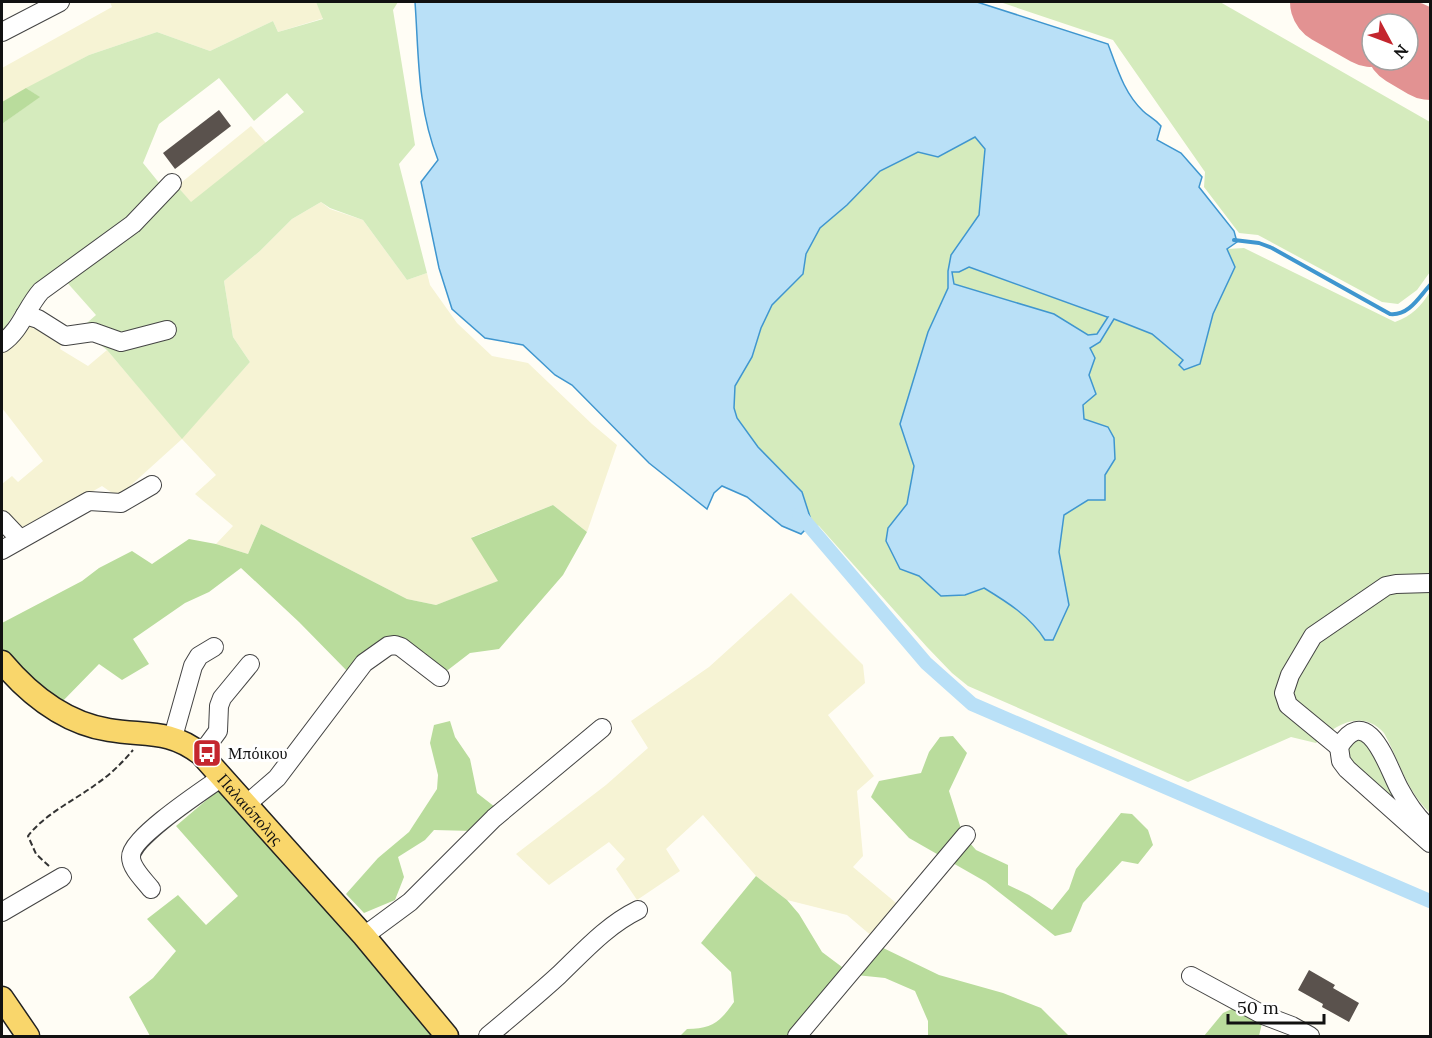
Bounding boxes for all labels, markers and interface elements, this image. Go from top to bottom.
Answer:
north arrow [1360,12,1420,72]
text: N [1390,41,1413,63]
bus stop icon: Μπόικου [191,737,223,769]
place label: Μπόικου [228,743,288,763]
street label: Παλαιόπολης [213,769,288,849]
scale bar [1228,987,1324,1025]
text: 50 m [1237,996,1279,1019]

